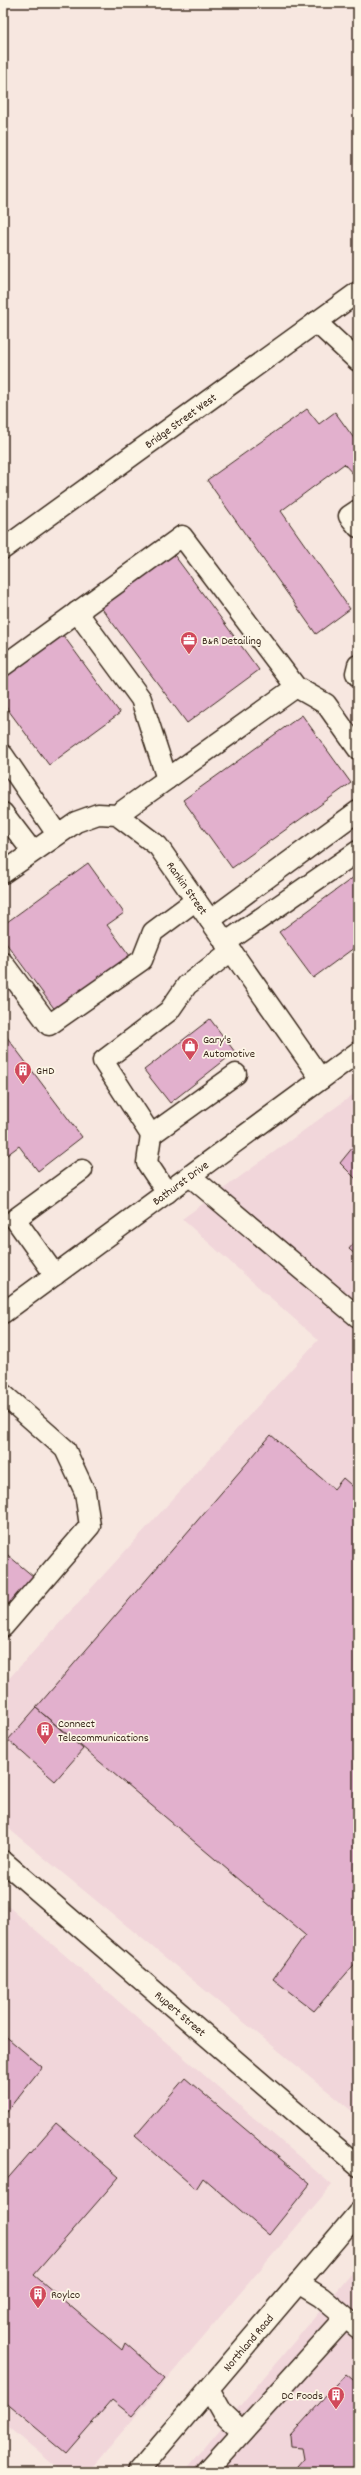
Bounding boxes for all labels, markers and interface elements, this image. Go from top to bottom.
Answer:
street label: Bridge Street West [142,390,221,454]
office icon: B&R Detailing [179,630,199,655]
place label: B&R Detailing [202,633,261,650]
street label: Rankin Street [161,859,211,919]
place label: Gary's Automotive [203,1032,255,1063]
shop icon: Gary's Automotive [180,1036,200,1061]
building icon: GHD [13,1060,33,1085]
place label: GHD [36,1063,54,1080]
street label: Bathurst Drive [149,1157,213,1210]
place label: Connect Telecommunications [58,1716,149,1747]
building icon: Connect Telecommunications [35,1720,55,1745]
street label: Rupert Street [150,1988,209,2042]
building icon: Roylco [28,2284,48,2309]
place label: Roylco [51,2287,80,2304]
street label: Northland Road [220,2311,279,2376]
building icon: DC Foods [326,2385,346,2410]
place label: DC Foods [281,2388,323,2405]

